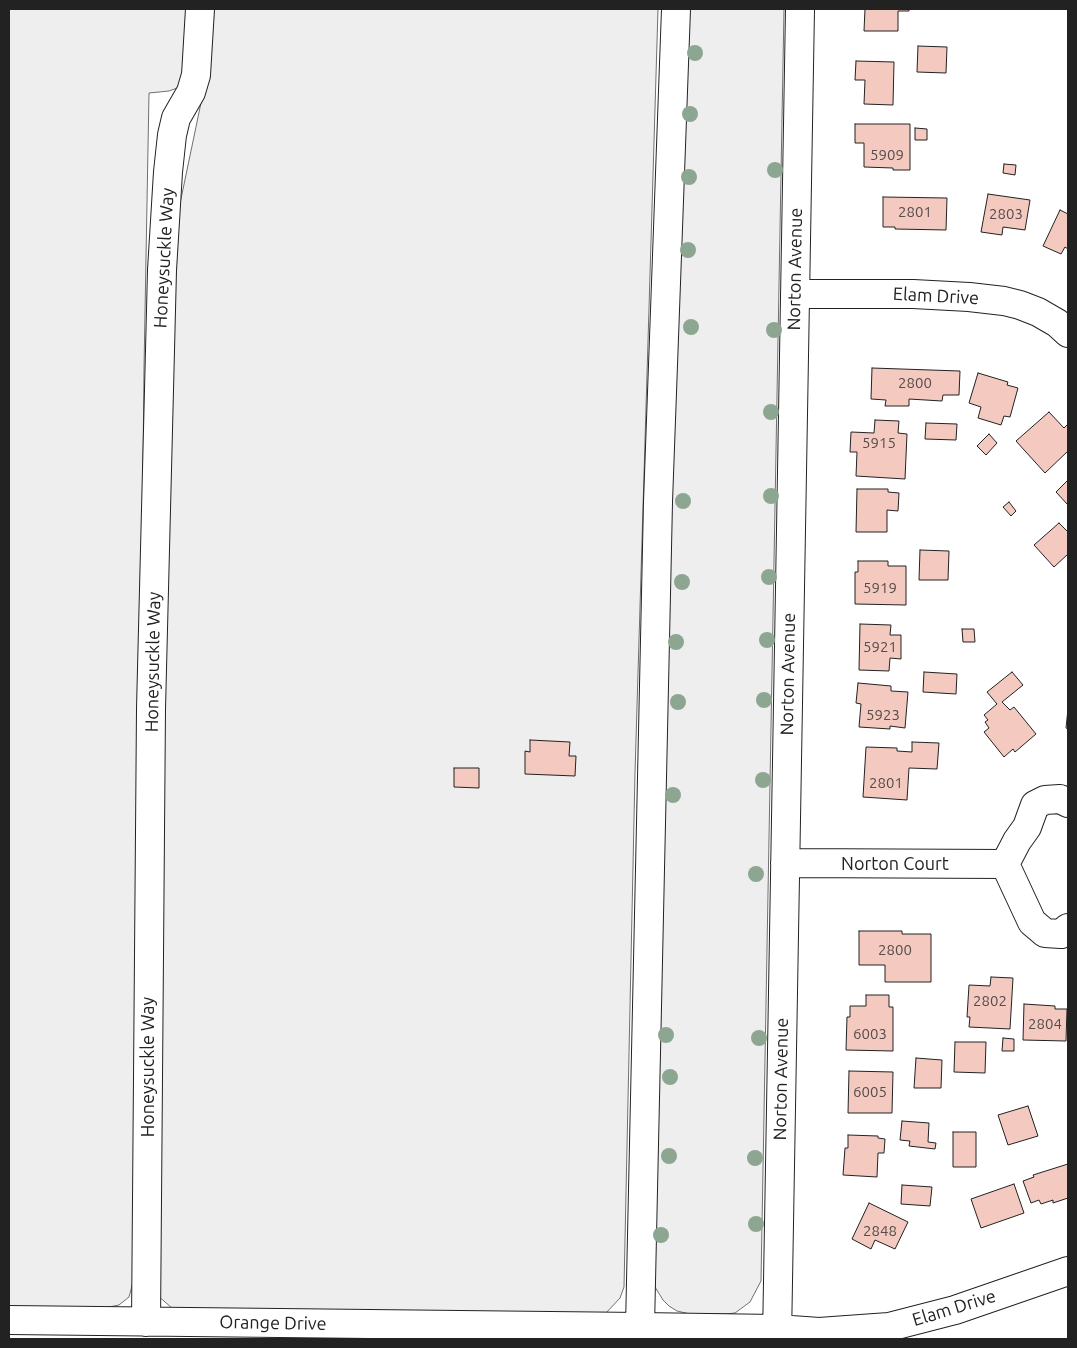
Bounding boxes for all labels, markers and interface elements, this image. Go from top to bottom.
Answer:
house number: 5909 [870,146,904,164]
street label: Honeysuckle Way [150,187,178,329]
house number: 2801 [898,203,932,221]
house number: 2803 [989,205,1023,223]
street label: Norton Avenue [783,207,807,331]
street label: Elam Drive [892,283,980,309]
house number: 2800 [898,374,932,392]
house number: 5915 [862,434,896,452]
house number: 5919 [863,579,897,597]
street label: Honeysuckle Way [141,592,165,732]
street label: Norton Avenue [776,612,800,736]
house number: 5921 [863,638,897,656]
house number: 5923 [866,706,900,724]
house number: 2801 [869,774,903,792]
street label: Norton Court [841,853,949,875]
house number: 2800 [878,941,912,959]
house number: 2802 [973,992,1007,1010]
street label: Honeysuckle Way [137,997,159,1137]
house number: 2804 [1028,1015,1062,1033]
street label: Norton Avenue [769,1017,793,1141]
house number: 6003 [853,1025,887,1043]
house number: 6005 [853,1083,887,1101]
house number: 2848 [863,1222,897,1240]
street label: Elam Drive [910,1285,998,1331]
street label: Orange Drive [219,1311,327,1335]

